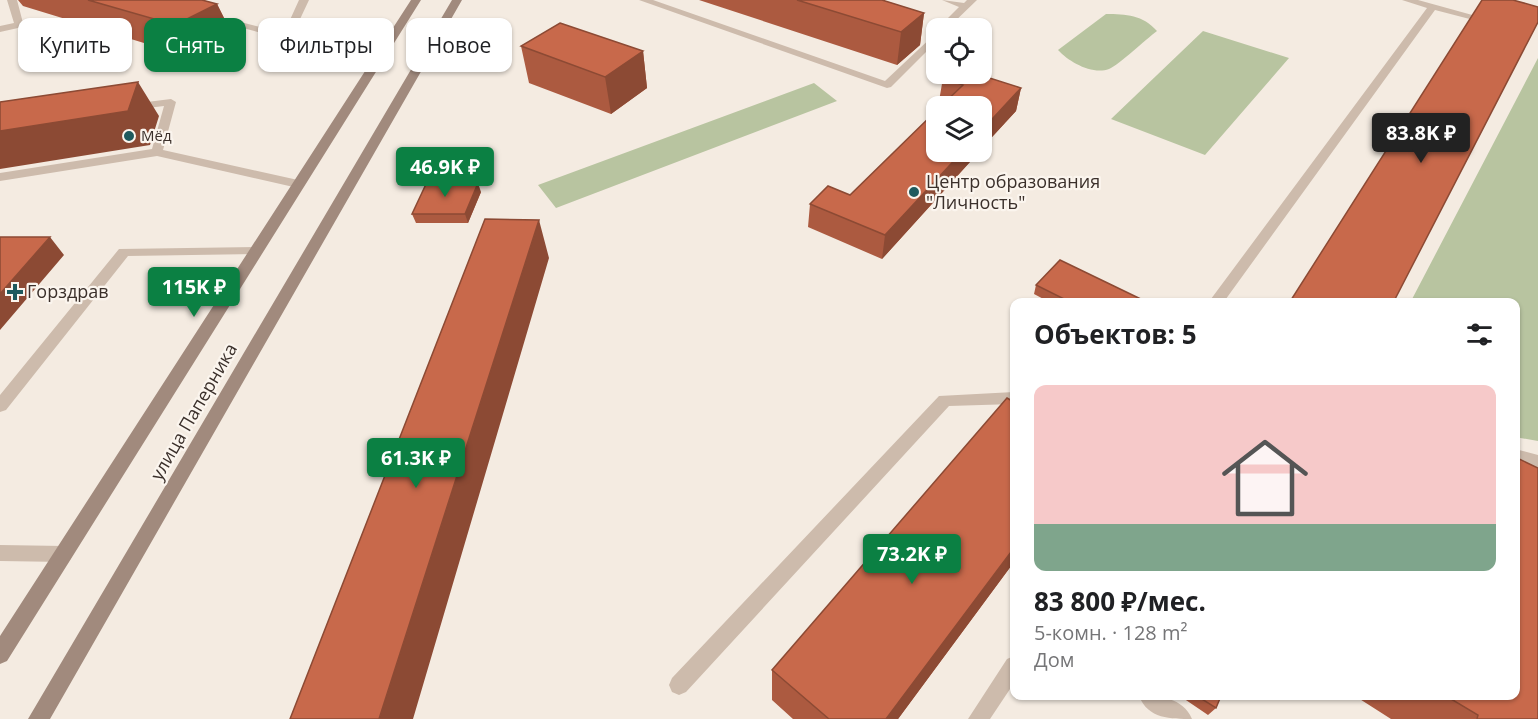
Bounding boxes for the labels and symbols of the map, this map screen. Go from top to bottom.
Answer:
pin: 83.8K ₽ [1366,113,1476,164]
place label: Мёд [141,125,172,145]
marker: Мёд [122,129,136,143]
pin: 46.9K ₽ [390,147,500,198]
place label: Центр образования "Личность" [926,169,1100,214]
marker: Центр образования "Личность" [907,185,921,199]
pin: 115K ₽ [145,267,243,318]
place label: Горздрав [27,279,109,303]
marker: Горздрав [8,285,22,299]
street label: улица Паперника [144,339,242,484]
pin: 61.3K ₽ [361,438,471,489]
pin: 73.2K ₽ [857,534,967,585]

